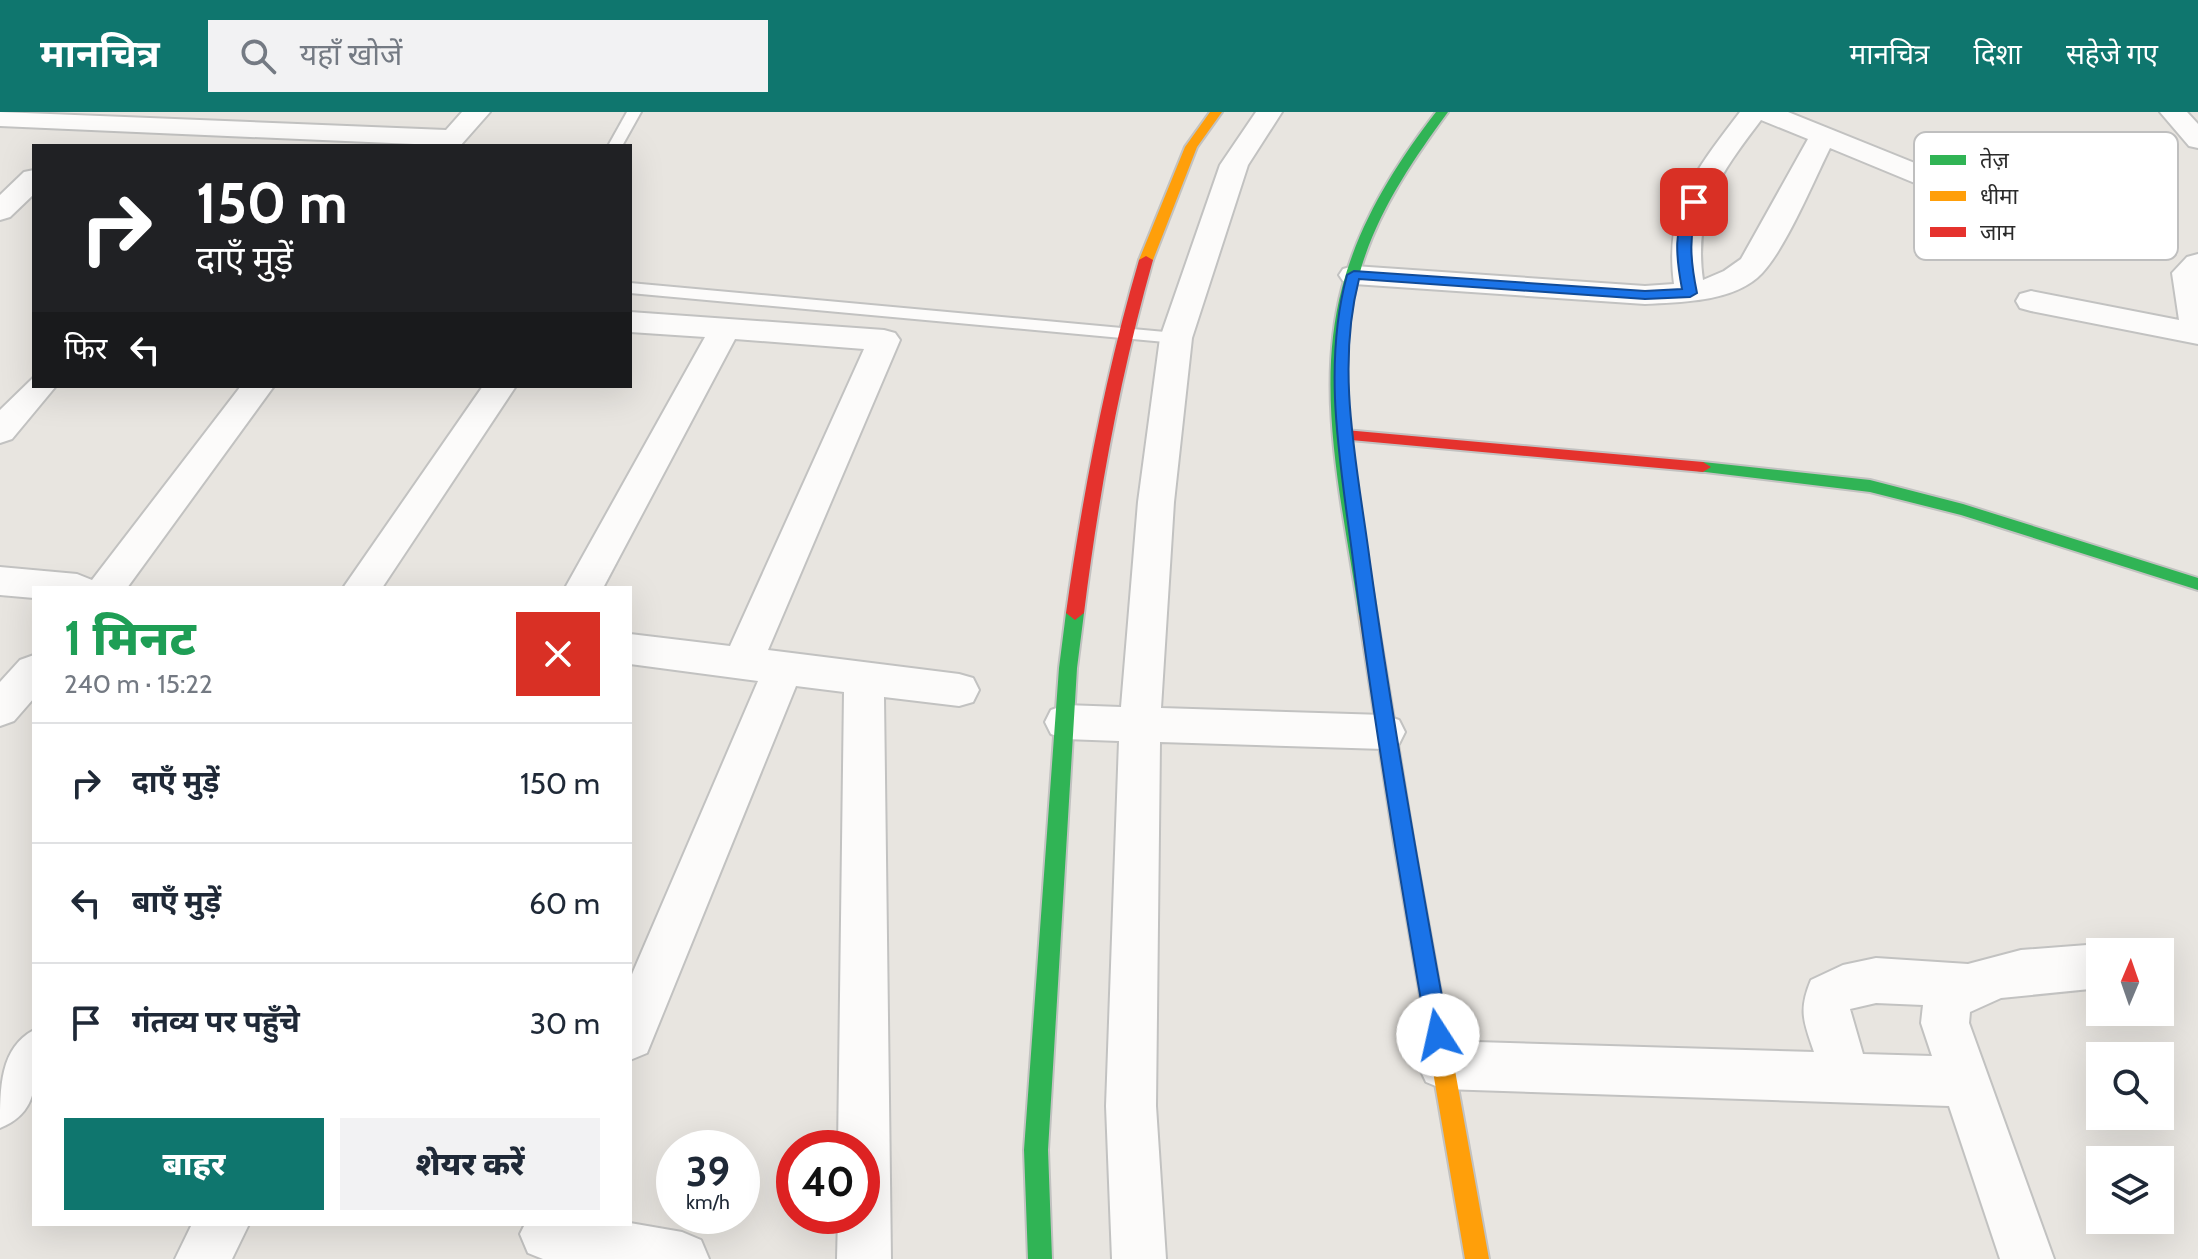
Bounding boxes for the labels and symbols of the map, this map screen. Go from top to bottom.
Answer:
legend [1914,132,2178,260]
text: तेज़ [1980,147,2010,174]
pin [1660,168,1728,236]
text: धीमा [1980,183,2018,210]
text: जाम [1980,219,2016,246]
north arrow [2086,938,2174,1026]
position arrow [1396,993,1480,1077]
speed limit sign: 40 [776,1130,880,1234]

